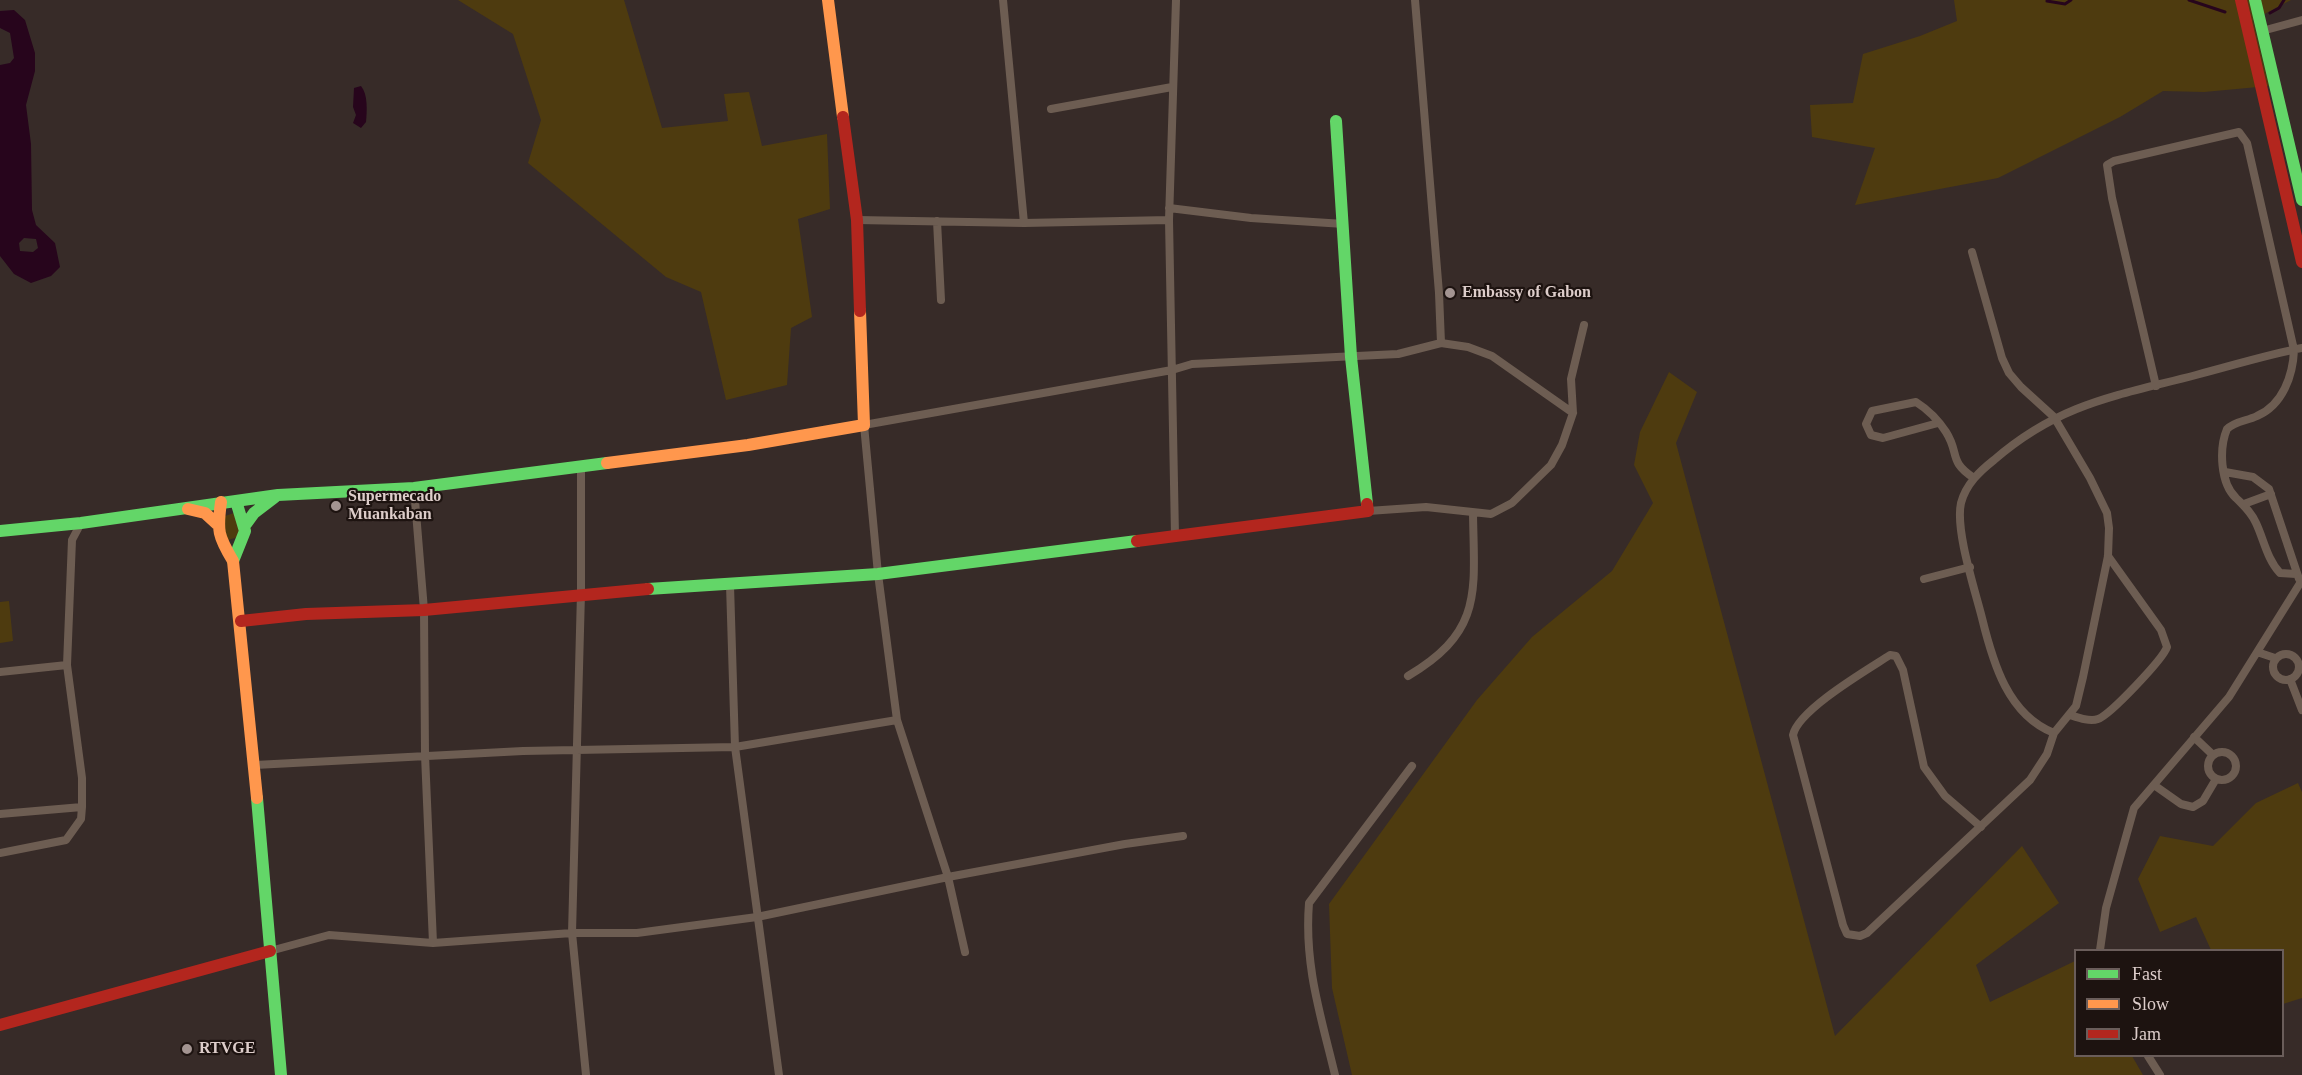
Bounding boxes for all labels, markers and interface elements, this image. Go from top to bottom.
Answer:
place label: Embassy of Gabon [1462,283,1591,303]
marker: Embassy of Gabon [1443,286,1457,300]
place label: Supermecado Muankaban [348,487,441,525]
marker: Supermecado Muankaban [329,499,343,513]
legend [2074,949,2284,1057]
text: Fast [2132,964,2162,984]
text: Slow [2132,994,2169,1014]
text: Jam [2132,1024,2161,1044]
place label: RTVGE [199,1039,255,1059]
marker: RTVGE [180,1042,194,1056]

